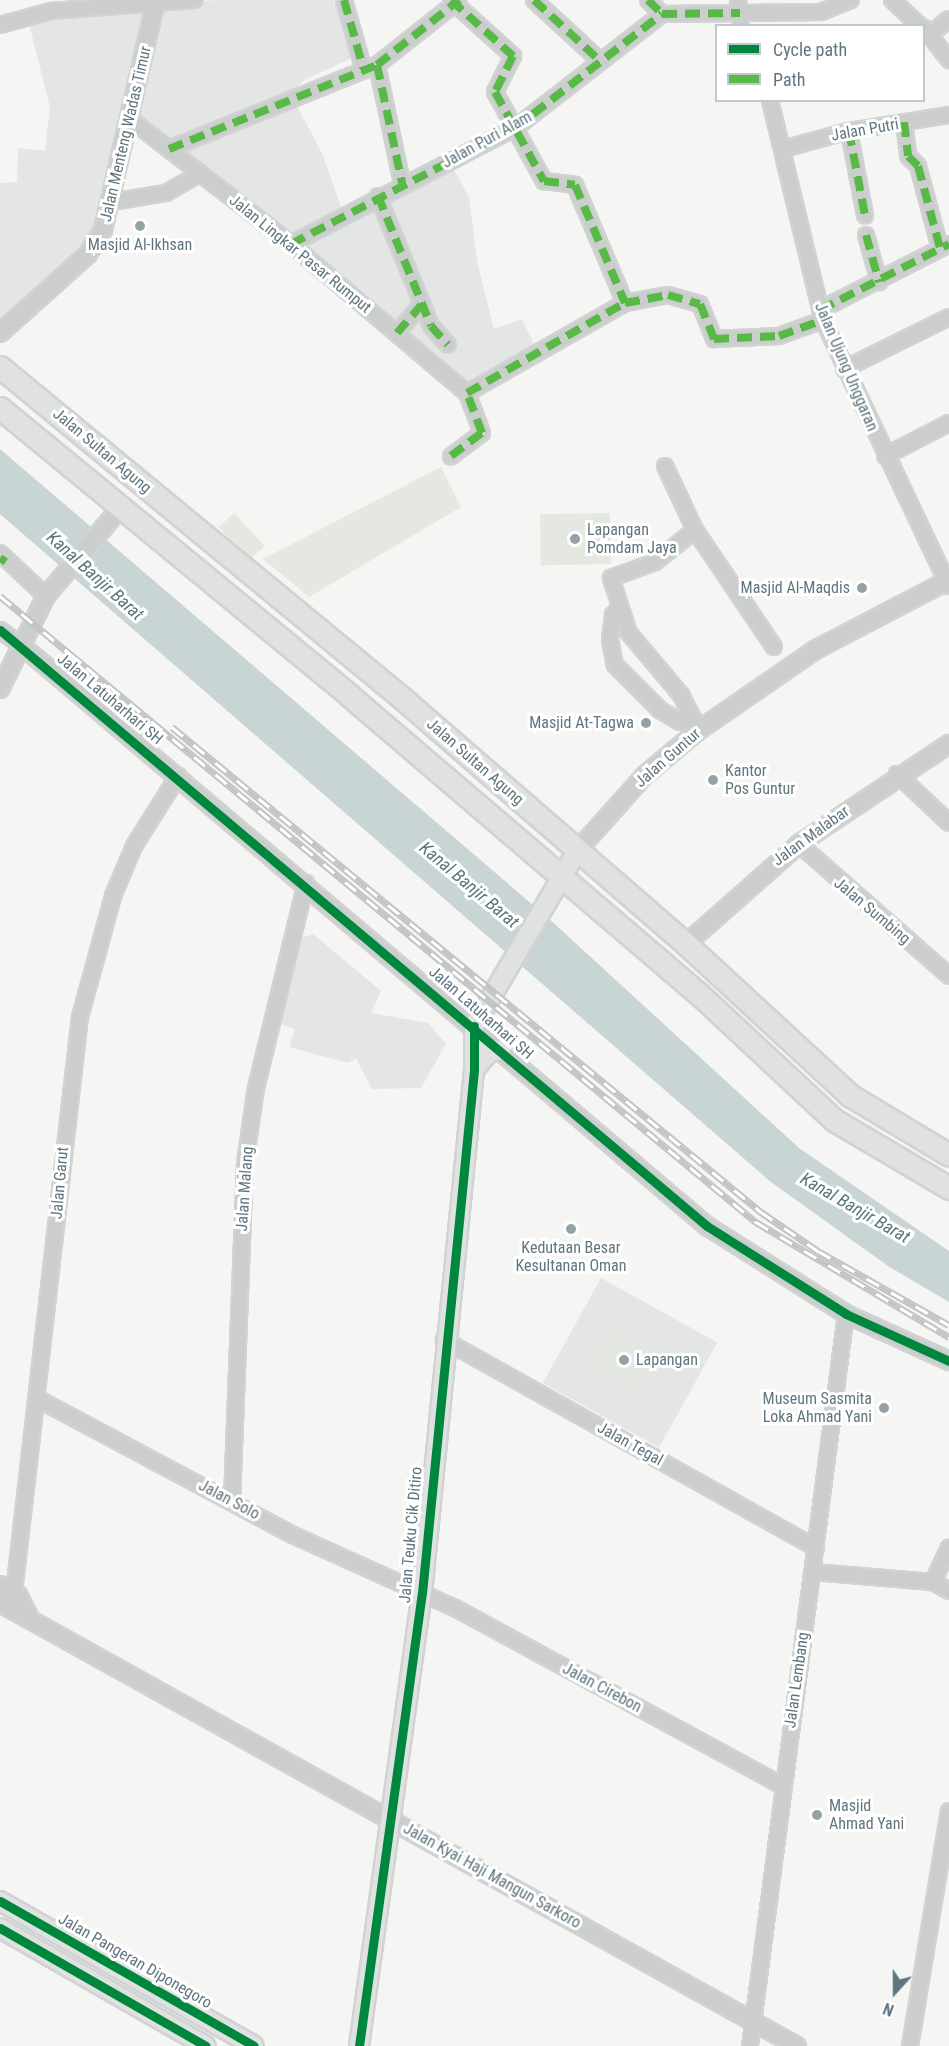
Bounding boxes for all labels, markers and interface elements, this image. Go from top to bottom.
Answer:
legend [715,24,925,102]
text: Cycle path [773,39,847,60]
street label: Jalan Menteng Wadas Timur [96,44,156,224]
text: Path [773,69,806,90]
street label: Jalan Puri Alam [439,107,535,173]
street label: Jalan Putri [830,115,900,145]
street label: Jalan Lingkar Pasar Rumput [225,191,375,317]
marker: Masjid Al-Ikhsan [133,219,147,233]
place label: Masjid Al-Ikhsan [88,235,192,255]
street label: Jalan Ujung Unggaran [810,300,882,434]
street label: Jalan Sultan Agung [49,404,155,498]
place label: Lapangan Pomdam Jaya [587,520,677,558]
water label: Kanal Banjir Barat [42,527,148,625]
marker: Lapangan Pomdam Jaya [568,532,582,546]
place label: Masjid Al-Maqdis [741,578,850,598]
marker: Masjid Al-Maqdis [855,581,869,595]
street label: Jalan Latuharhari SH [53,649,167,749]
place label: Masjid At-Tagwa [529,713,634,733]
street label: Jalan Sultan Agung [423,715,527,809]
marker: Masjid At-Tagwa [639,716,653,730]
street label: Jalan Guntur [631,724,705,792]
place label: Kantor Pos Guntur [725,761,795,799]
marker: Kantor Pos Guntur [706,773,720,787]
street label: Jalan Malabar [769,802,853,870]
water label: Kanal Banjir Barat [415,837,523,933]
street label: Jalan Sumbing [830,874,914,948]
street label: Jalan Latuharhari SH [425,962,537,1064]
street label: Jalan Garut [47,1146,73,1220]
street label: Jalan Malang [232,1146,258,1232]
water label: Kanal Banjir Barat [796,1168,914,1248]
marker: Kedutaan Besar Kesultanan Oman [564,1222,578,1236]
place label: Kedutaan Besar Kesultanan Oman [515,1238,627,1276]
place label: Lapangan [636,1350,698,1370]
marker: Lapangan [617,1353,631,1367]
place label: Museum Sasmita Loka Ahmad Yani [763,1389,872,1427]
marker: Museum Sasmita Loka Ahmad Yani [877,1401,891,1415]
street label: Jalan Tegal [594,1418,666,1470]
street label: Jalan Teuku Cik Ditiro [395,1466,427,1604]
street label: Jalan Solo [195,1476,263,1524]
street label: Jalan Lembang [781,1631,813,1729]
street label: Jalan Cirebon [559,1659,645,1717]
place label: Masjid Ahmad Yani [829,1796,904,1834]
marker: Masjid Ahmad Yani [810,1808,824,1822]
street label: Jalan Kyai Haji Mangun Sarkoro [400,1819,584,1933]
street label: Jalan Pangeran Diponegoro [55,1909,215,2013]
north arrow [865,1962,925,2022]
text: N [880,1999,896,2020]

